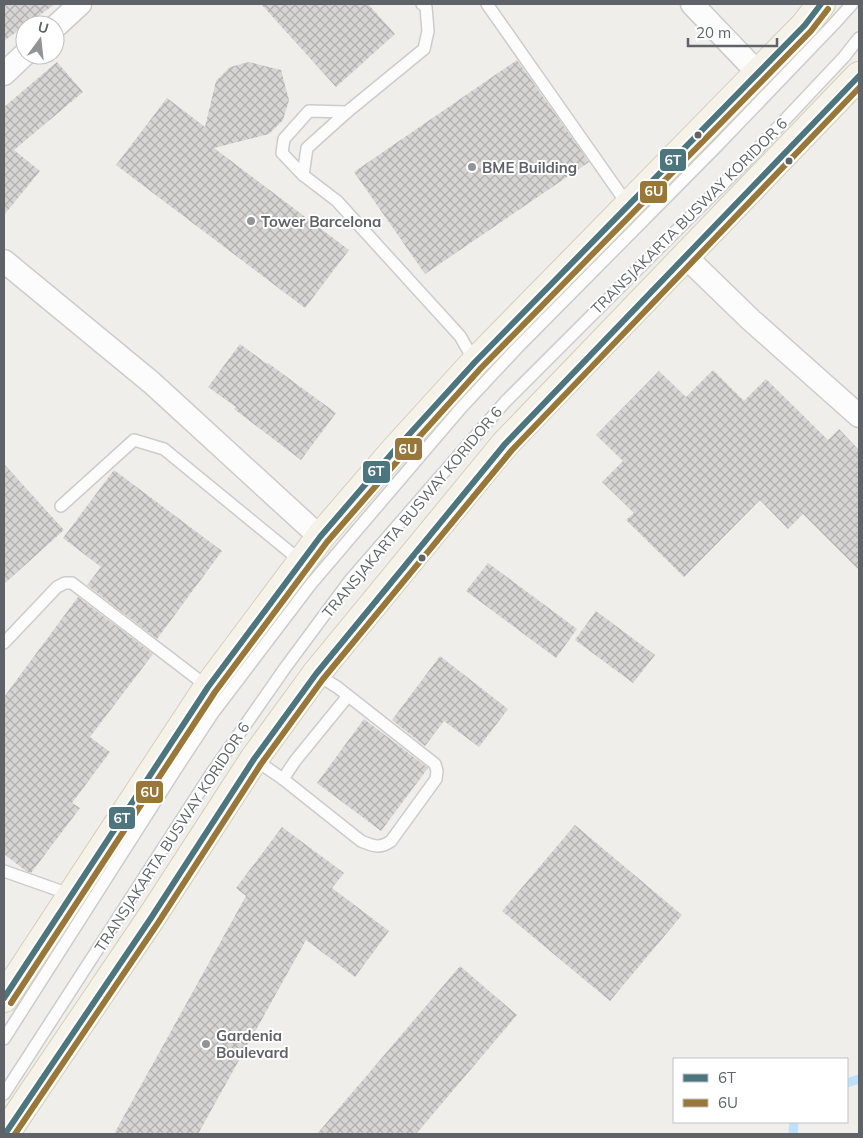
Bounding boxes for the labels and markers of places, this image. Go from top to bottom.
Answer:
unlabelled marker [693,130,703,140]
unlabelled marker [784,156,794,166]
place label: BME Building [482,158,577,177]
marker: BME Building [466,161,478,173]
place label: Tower Barcelona [261,212,381,231]
marker: Tower Barcelona [245,215,257,227]
unlabelled marker [417,553,427,563]
place label: Gardenia Boulevard [216,1026,289,1062]
marker: Gardenia Boulevard [200,1038,212,1050]

